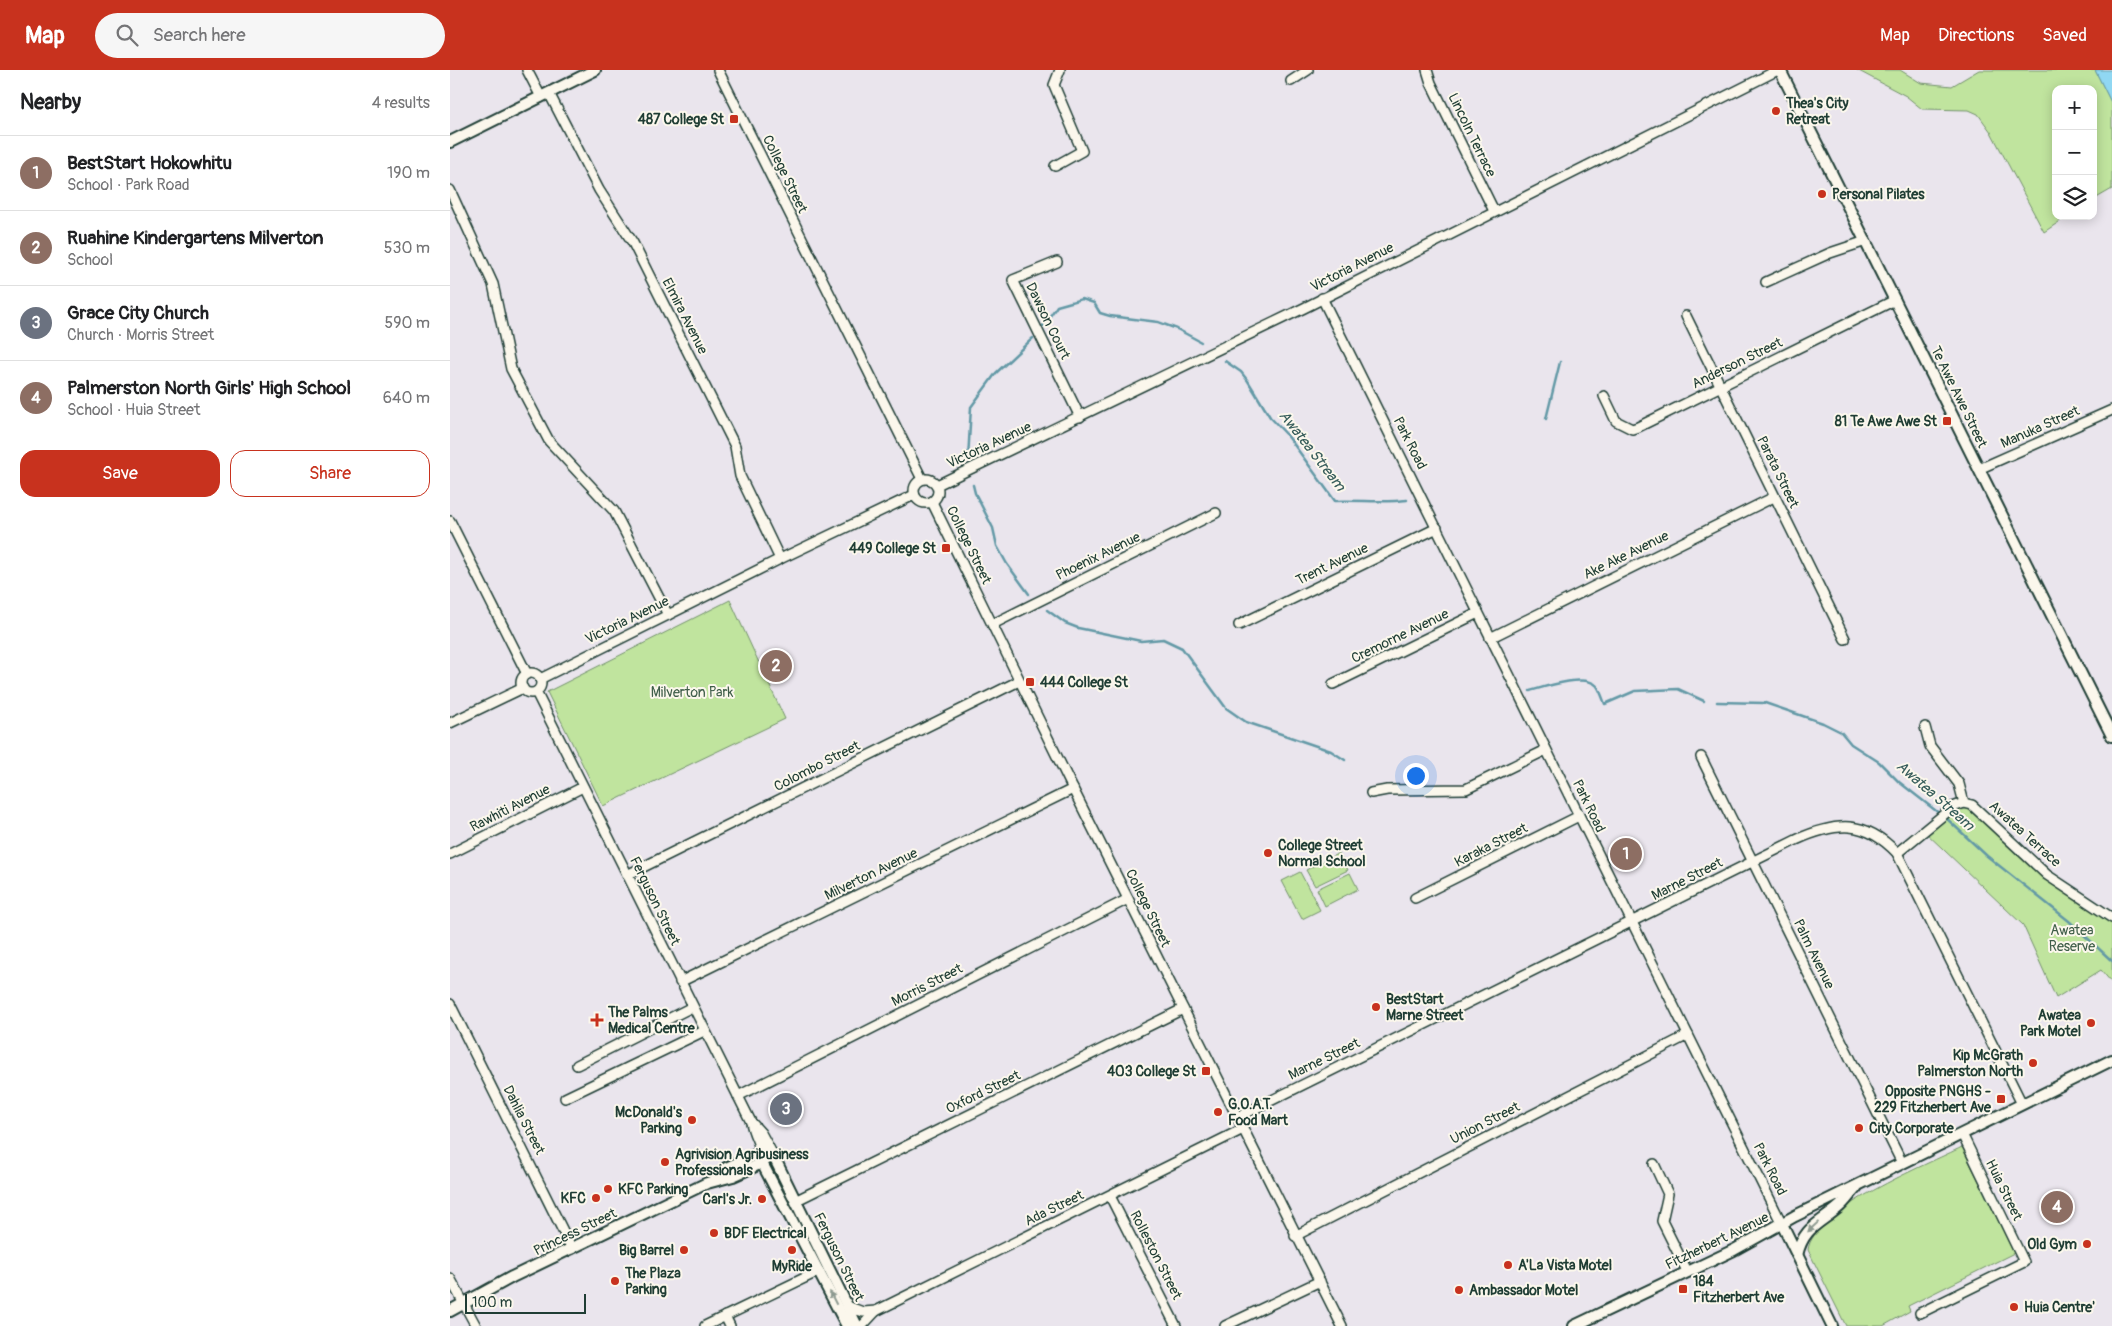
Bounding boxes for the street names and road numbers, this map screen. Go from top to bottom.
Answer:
street label: Lincoln Terrace [1444,90,1500,180]
street label: College Street [759,132,811,216]
street label: Victoria Avenue [1307,239,1397,295]
street label: Elmira Avenue [659,275,711,357]
street label: Dawson Court [1022,280,1074,362]
street label: Anderson Street [1689,334,1785,392]
street label: Te Awe Awe Street [1927,343,1991,451]
street label: Manuka Street [1998,402,2082,452]
street label: Park Road [1390,414,1430,472]
street label: Victoria Avenue [944,418,1034,472]
street label: Parata Street [1753,433,1803,511]
street label: College Street [943,503,995,587]
street label: Ake Ake Avenue [1581,527,1672,583]
street label: Phoenix Avenue [1053,528,1143,584]
street label: Trent Avenue [1293,539,1371,589]
street label: Victoria Avenue [582,592,672,648]
street label: Cremorne Avenue [1349,605,1451,667]
street label: Colombo Street [771,737,863,795]
street label: Park Road [1569,777,1609,835]
street label: Rawhiti Avenue [467,781,553,835]
street label: Awatea Terrace [1986,797,2064,871]
street label: Karaka Street [1452,819,1531,871]
street label: Milverton Avenue [822,844,920,904]
street label: Ferguson Street [626,854,684,948]
street label: Marne Street [1649,854,1726,904]
street label: College Street [1122,866,1174,950]
street label: Palm Avenue [1790,916,1838,992]
street label: Morris Street [889,960,966,1010]
street label: Marne Street [1285,1034,1363,1084]
street label: Oxford Street [943,1066,1023,1117]
street label: Dahlia Street [499,1083,549,1158]
street label: Union Street [1447,1098,1523,1148]
street label: Park Road [1750,1140,1790,1198]
street label: Huia Street [1982,1157,2026,1224]
street label: Ada Street [1022,1186,1087,1230]
street label: Princess Street [531,1204,620,1259]
street label: Rolleston Street [1126,1208,1186,1303]
street label: Fitzherbert Avenue [1663,1209,1772,1273]
street label: Ferguson Street [810,1210,868,1304]

